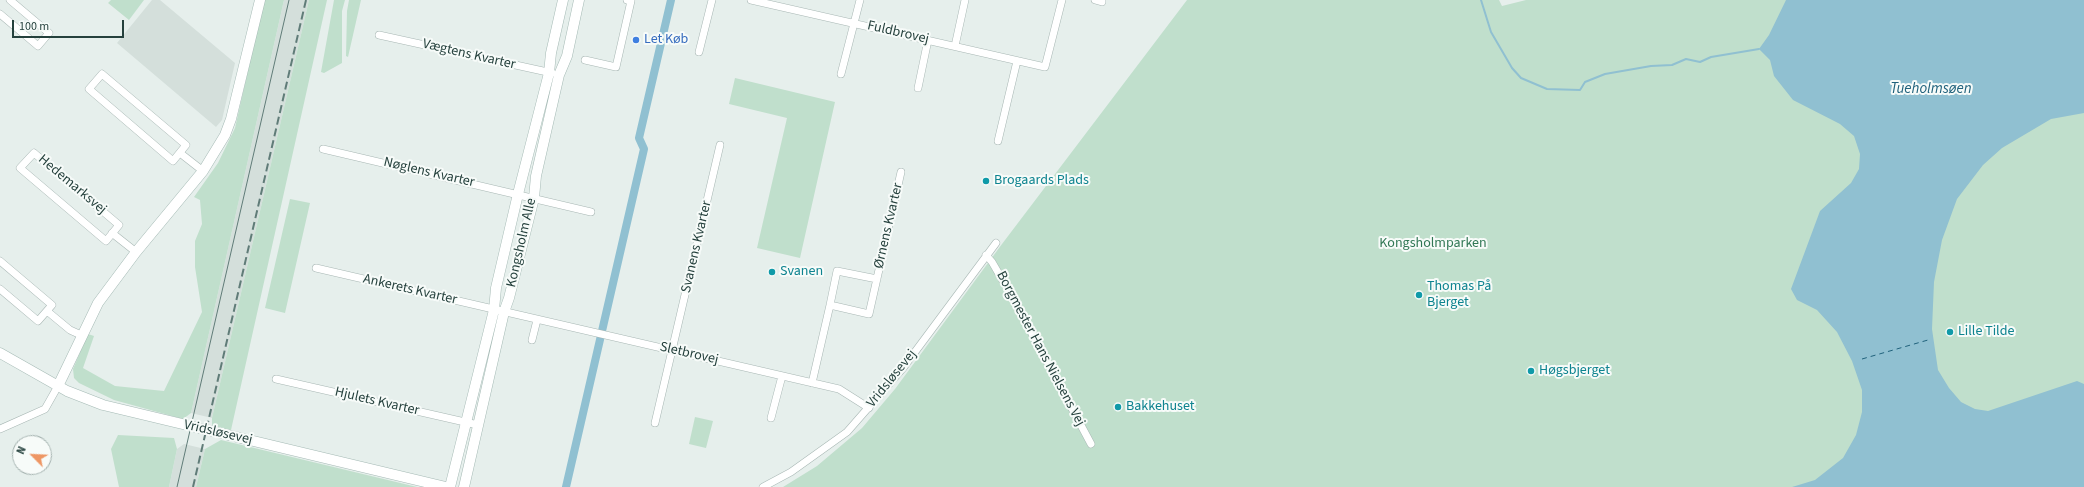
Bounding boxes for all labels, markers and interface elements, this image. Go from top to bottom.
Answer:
scale bar [14,12,126,38]
text: 100 m [19,18,49,35]
street label: Fuldbrovej [866,18,930,48]
place label: Let Køb [644,32,688,48]
marker: Let Køb [631,35,641,45]
street label: Vægtens Kvarter [421,36,517,74]
water label: Tueholmsøen [1890,81,1972,99]
street label: Hedemarksvej [34,152,110,218]
street label: Nøglens Kvarter [382,154,476,192]
place label: Brogaards Plads [994,173,1089,189]
marker: Brogaards Plads [981,176,991,186]
street label: Ørnens Kvarter [871,182,907,270]
street label: Kongsholm Alle [504,197,540,289]
street label: Svanens Kvarter [678,199,716,295]
park label: Kongsholmparken [1379,236,1487,252]
place label: Svanen [780,264,823,280]
marker: Svanen [767,267,777,277]
street label: Borgmester Hans Nielsens Vej [992,269,1088,429]
street label: Ankerets Kvarter [361,271,459,309]
place label: Thomas På Bjerget [1427,279,1491,312]
marker: Thomas På Bjerget [1414,290,1424,300]
place label: Lille Tilde [1958,324,2014,340]
marker: Lille Tilde [1945,327,1955,337]
street label: Sletbrovej [658,339,720,369]
street label: Vridsløsevej [864,347,920,411]
place label: Høgsbjerget [1539,363,1610,379]
marker: Høgsbjerget [1526,366,1536,376]
street label: Hjulets Kvarter [333,384,421,420]
place label: Bakkehuset [1126,399,1194,415]
marker: Bakkehuset [1113,402,1123,412]
street label: Vridsløsevej [182,417,254,449]
north arrow [12,435,52,475]
text: N [13,444,30,457]

